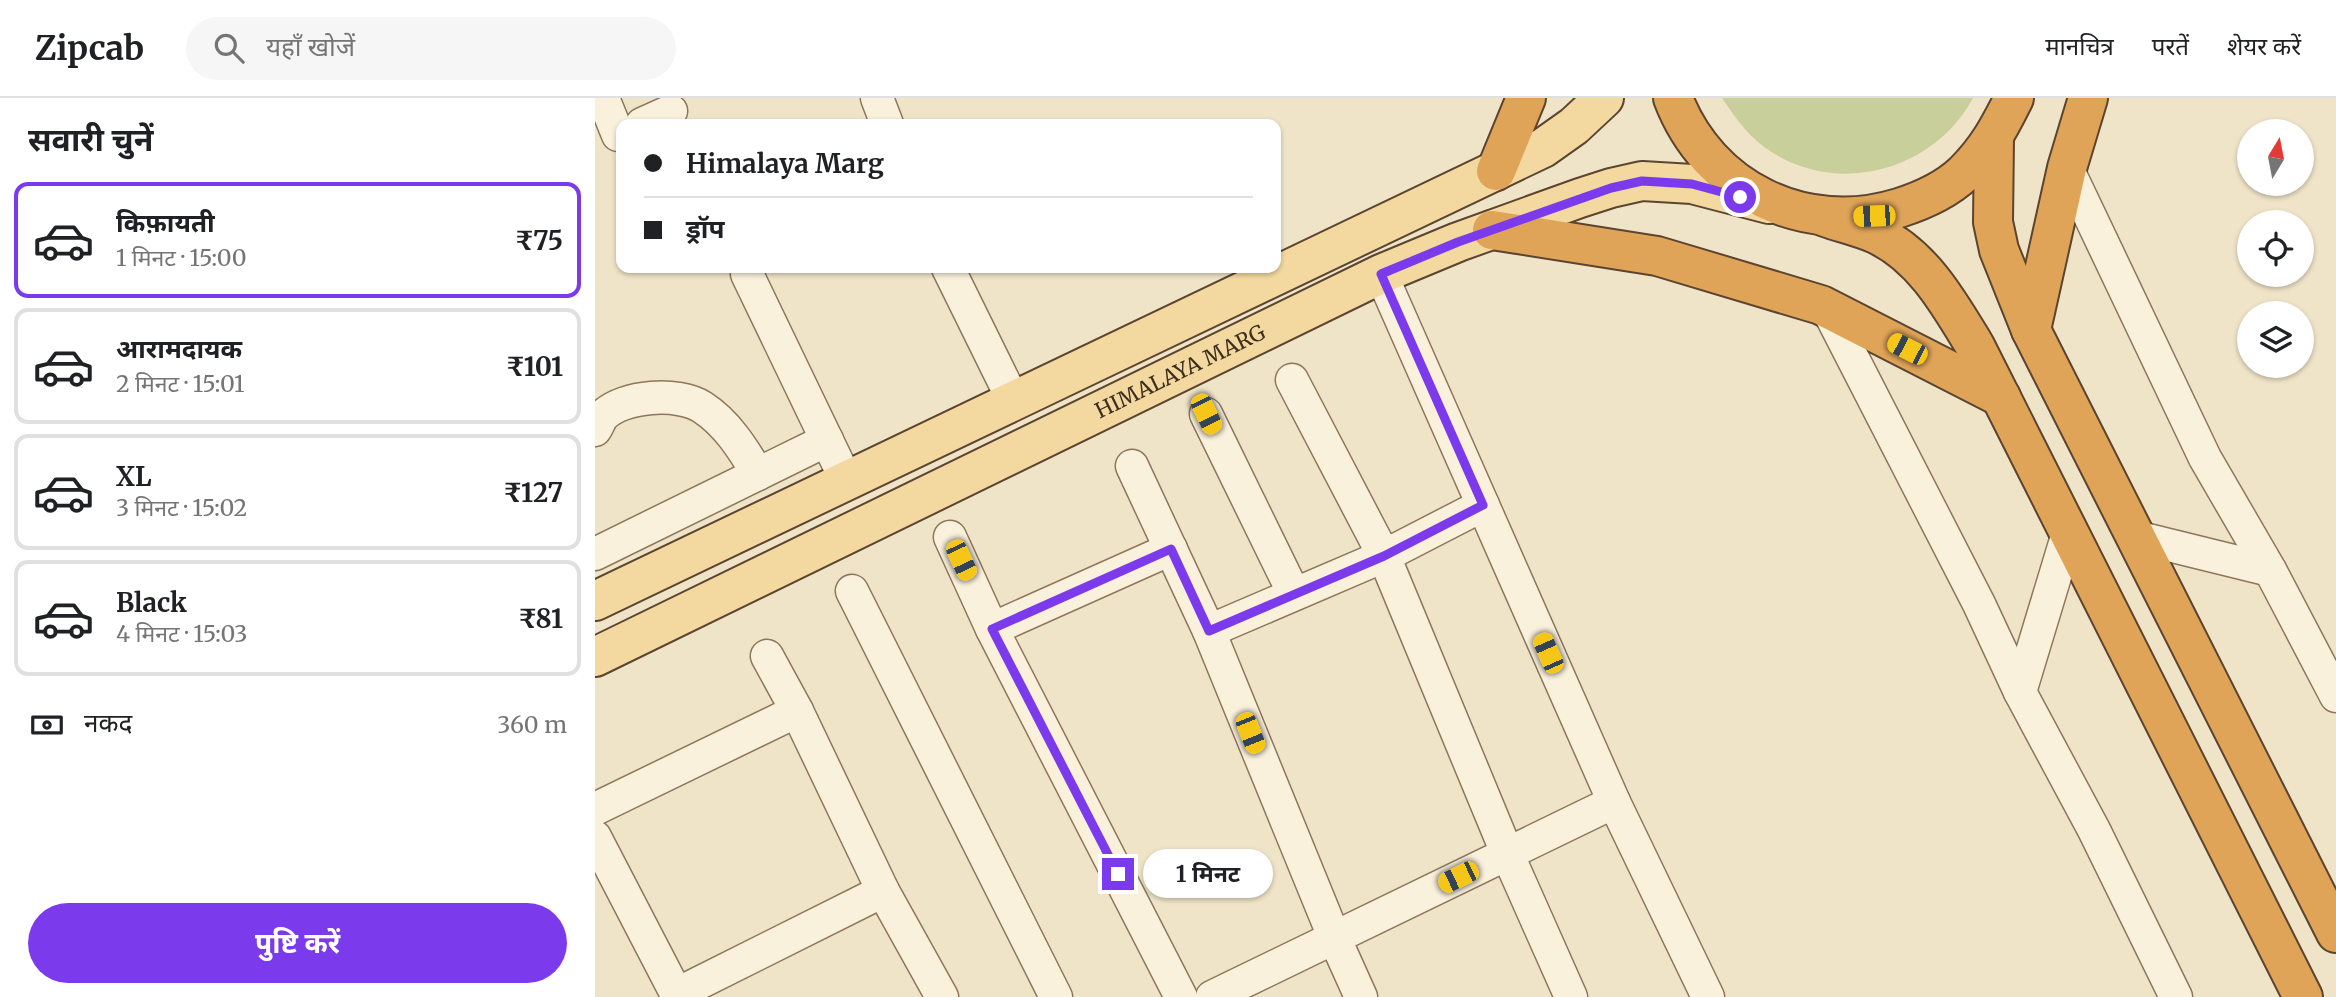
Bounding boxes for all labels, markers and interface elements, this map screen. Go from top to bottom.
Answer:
search box [186,17,676,80]
text: Zipcab [35,28,144,69]
icon: search [210,29,248,67]
text: यहाँ खोजें [266,30,355,63]
text: मानचित्र [2045,31,2114,62]
text: परतें [2152,31,2189,62]
text: शेयर करें [2227,31,2301,62]
north arrow [2237,119,2313,196]
map controls [2237,119,2314,378]
text: सवारी चुनें [28,120,153,160]
text: Himalaya Marg [686,147,884,180]
route start [1724,181,1756,213]
car [1853,205,1896,227]
text: किफ़ायती [116,206,215,239]
icon: car [32,209,95,272]
button: locate [2237,210,2314,287]
text: ड्रॉप [686,212,724,245]
text: ₹75 [515,224,563,257]
text: 1 मिनट · 15:00 [116,243,247,272]
button: layers [2237,301,2314,378]
street label: HIMALAYA MARG [1091,319,1269,424]
car [1884,330,1931,368]
text: आरामदायक [116,332,242,365]
icon: car [32,335,95,398]
text: ₹101 [506,350,563,383]
text: 2 मिनट · 15:01 [116,369,244,398]
car [1188,391,1225,437]
text: XL [116,460,152,493]
icon: car [32,461,95,524]
text: ₹127 [503,476,563,509]
text: 3 मिनट · 15:02 [116,493,247,522]
car [943,537,980,583]
text: Black [116,586,187,619]
icon: car [32,587,95,650]
text: ₹81 [518,602,563,635]
text: 4 मिनट · 15:03 [116,619,247,648]
car [1530,630,1567,676]
icon: cash [28,706,66,744]
text: नकद [84,706,132,739]
text: 360 m [497,710,567,739]
car [1233,710,1268,756]
callout: 1 मिनट [1143,850,1272,898]
route end [1102,858,1134,890]
car [1435,858,1482,896]
text: 1 मिनट [1176,859,1240,888]
button: पुष्टि करें [28,903,567,983]

